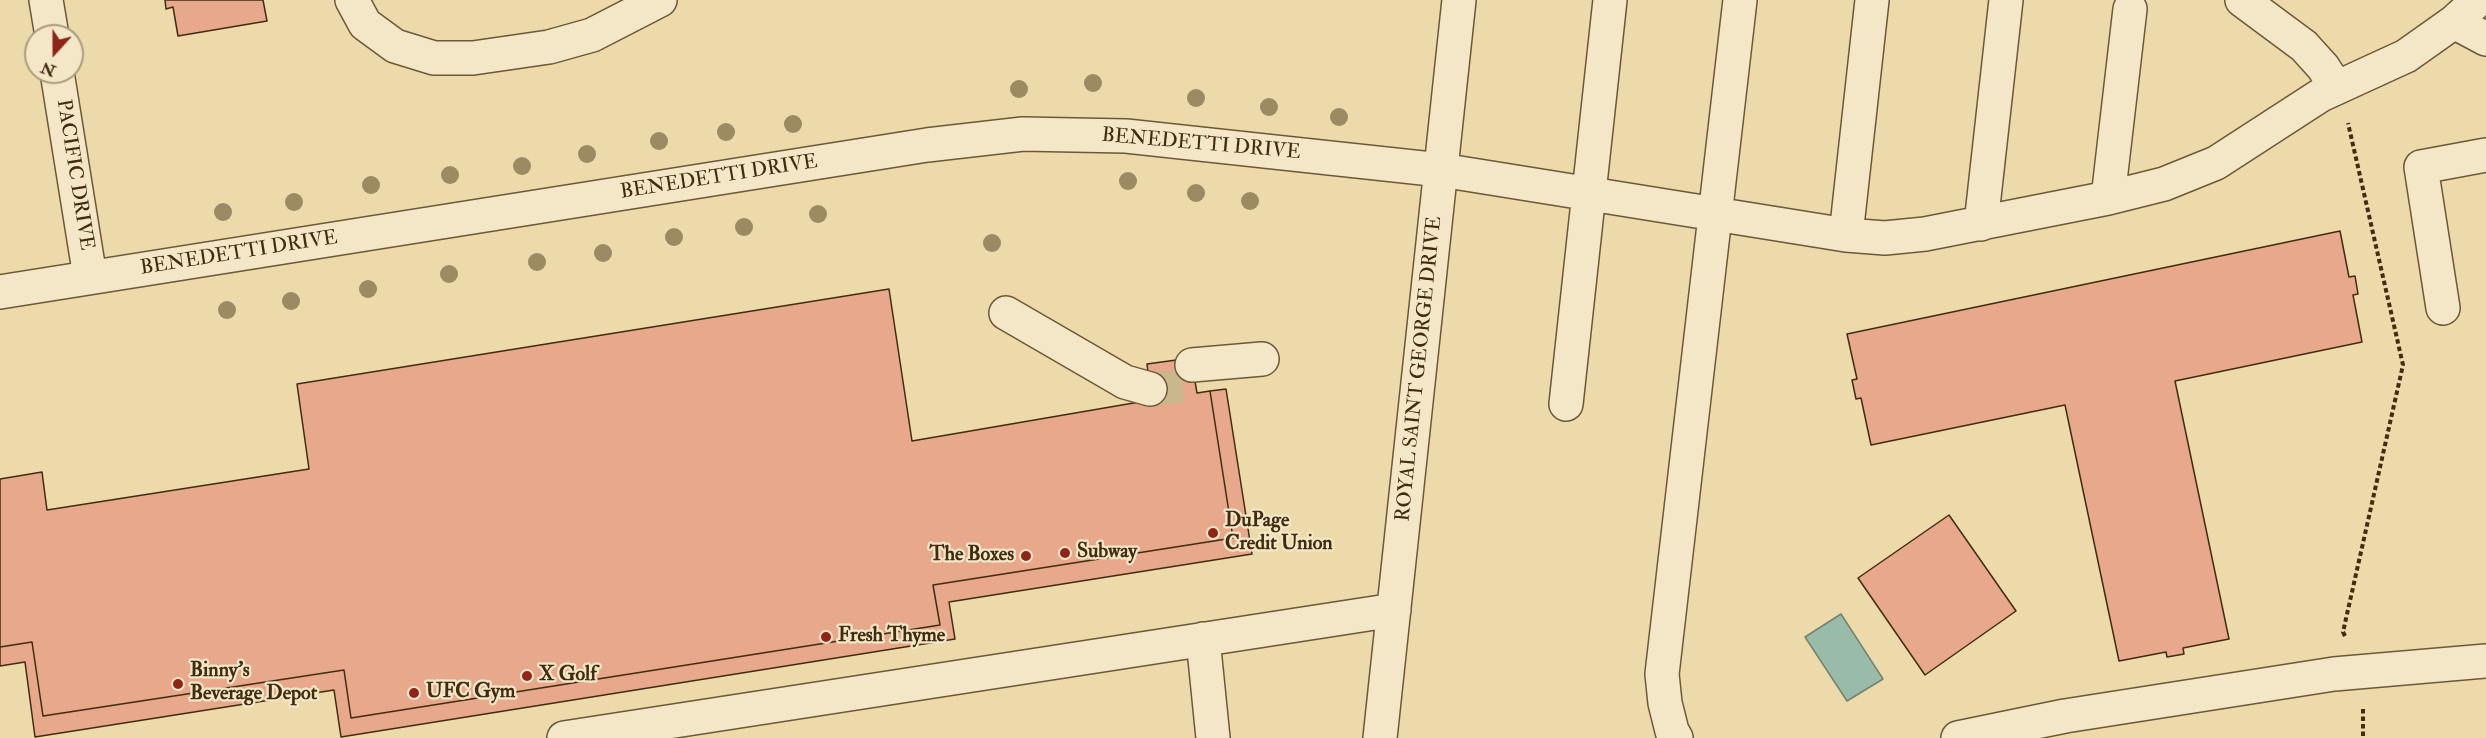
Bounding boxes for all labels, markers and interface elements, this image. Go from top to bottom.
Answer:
north arrow [24,24,84,84]
text: N [38,57,59,81]
street label: PACIFIC DRIVE [50,98,98,252]
street label: BENEDETTI DRIVE [1101,124,1301,166]
street label: BENEDETTI DRIVE [619,151,819,205]
street label: ROYAL SAINT GEORGE DRIVE [1392,215,1448,523]
street label: BENEDETTI DRIVE [139,227,339,281]
place label: DuPage Credit Union [1225,510,1333,557]
marker: DuPage Credit Union [1206,526,1220,540]
place label: Subway [1077,541,1137,565]
place label: The Boxes [930,544,1014,568]
marker: Subway [1058,546,1072,560]
marker: The Boxes [1019,549,1033,563]
place label: Fresh Thyme [838,625,945,649]
marker: Fresh Thyme [819,630,833,644]
place label: Binny's Beverage Depot [190,660,317,707]
place label: X Golf [539,664,597,688]
marker: X Golf [520,669,534,683]
marker: Binny's Beverage Depot [171,677,185,691]
place label: UFC Gym [426,681,515,705]
marker: UFC Gym [407,686,421,700]

